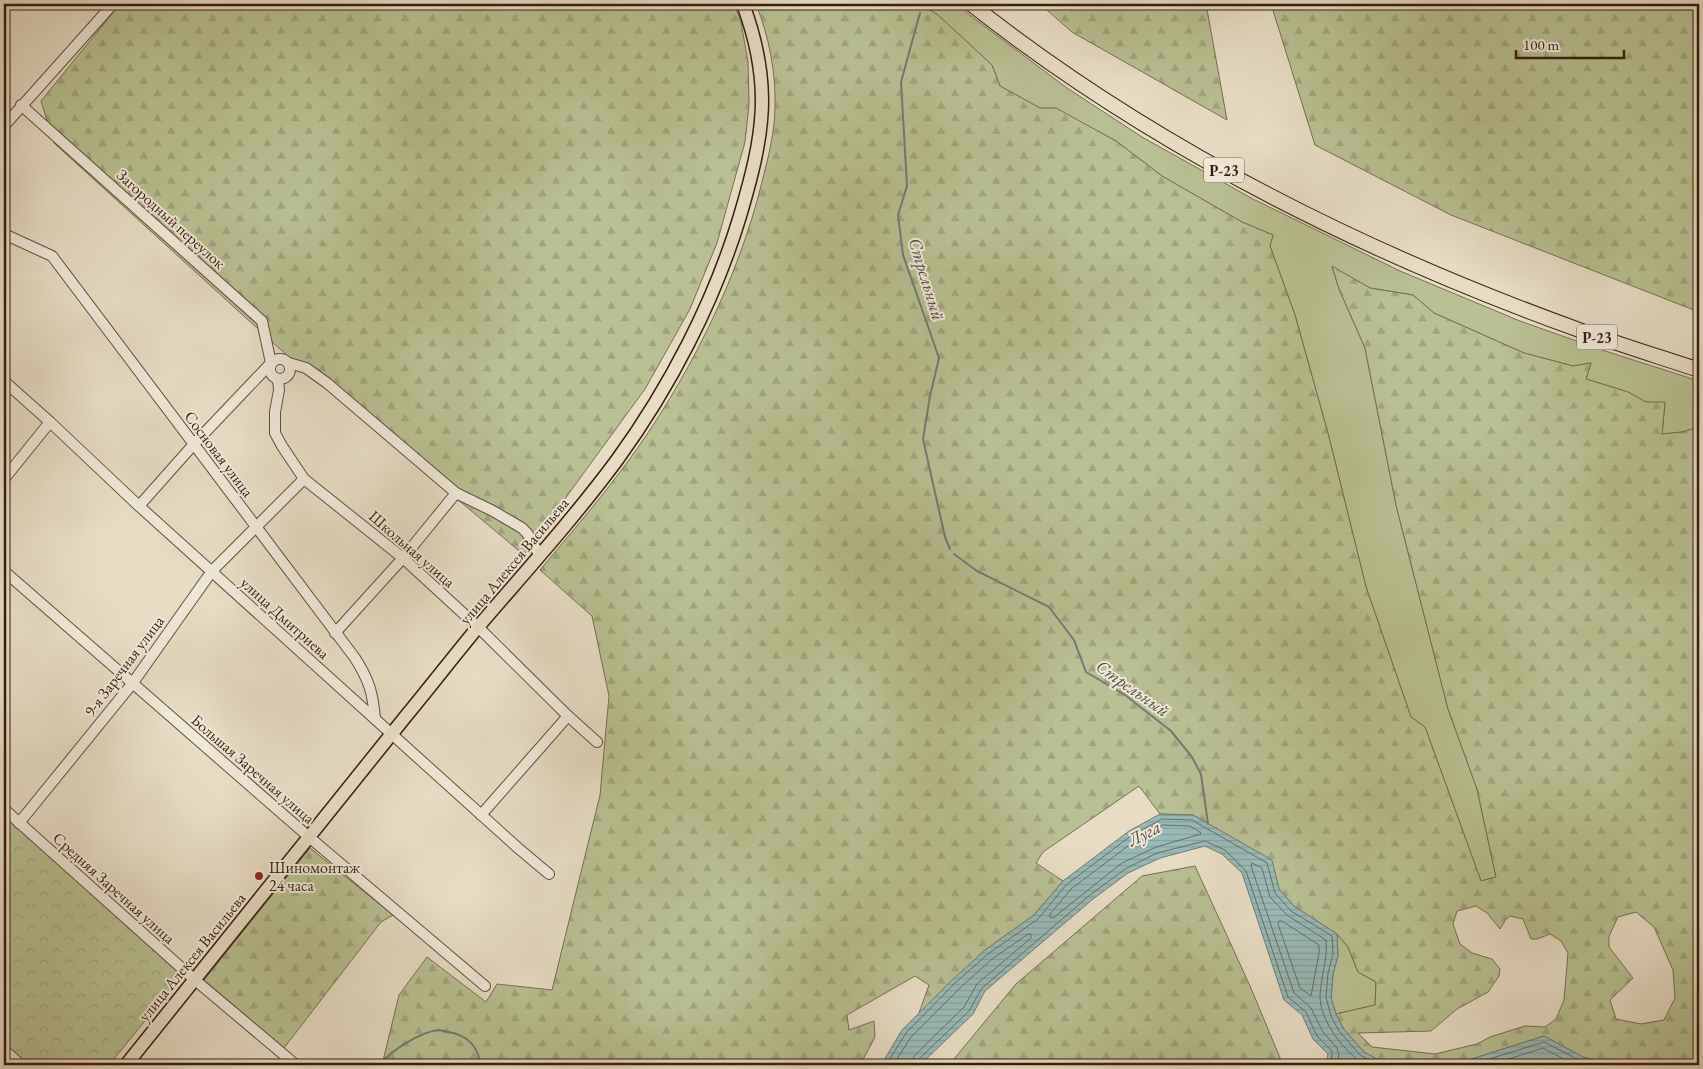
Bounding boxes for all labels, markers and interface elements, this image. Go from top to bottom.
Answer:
scale bar [1516,28,1623,60]
text: 100 m [1523,35,1560,54]
road number: Р-23 [1204,158,1244,182]
street label: Загородный переулок [112,164,230,274]
water label: Стрельный [903,235,950,323]
road number: Р-23 [1577,324,1617,350]
street label: Сосновая улица [180,407,259,502]
street label: улица Алексея Васильева [455,493,574,629]
street label: Школьная улица [364,506,460,593]
street label: улица Дмитриева [236,572,334,664]
street label: 9-я Заречная улица [79,611,169,721]
water label: Стрельный [1091,654,1174,723]
street label: Большая Заречная улица [187,709,320,829]
water label: Луга [1123,815,1165,852]
street label: Средняя Заречная улица [48,827,180,949]
place label: Шиномонтаж 24 часа [269,857,360,896]
marker: Шиномонтаж 24 часа [253,870,265,882]
street label: улица Алексея Васильева [134,888,251,1026]

